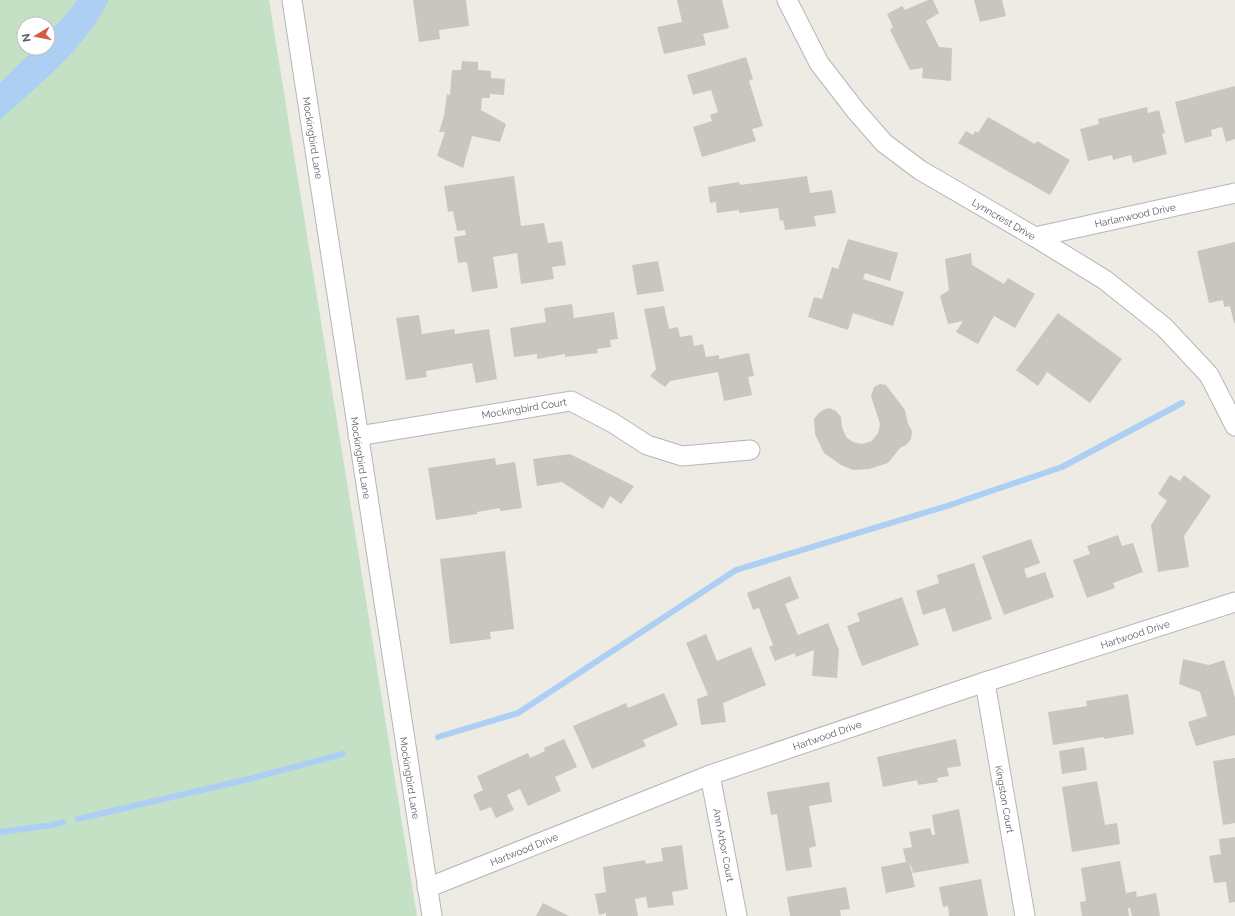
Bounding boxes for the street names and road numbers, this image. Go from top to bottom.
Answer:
street label: Mockingbird Lane [301,96,324,180]
street label: Lynncrest Drive [970,197,1038,242]
street label: Harlanwood Drive [1094,201,1177,229]
street label: Mockingbird Court [481,396,568,421]
street label: Mockingbird Lane [349,416,372,500]
street label: Hartwood Drive [1099,618,1171,651]
street label: Hartwood Drive [791,718,863,752]
street label: Mockingbird Lane [398,736,421,820]
street label: Kingston Court [993,764,1016,834]
street label: Ann Arbor Court [711,807,736,883]
street label: Hartwood Drive [489,831,560,868]

